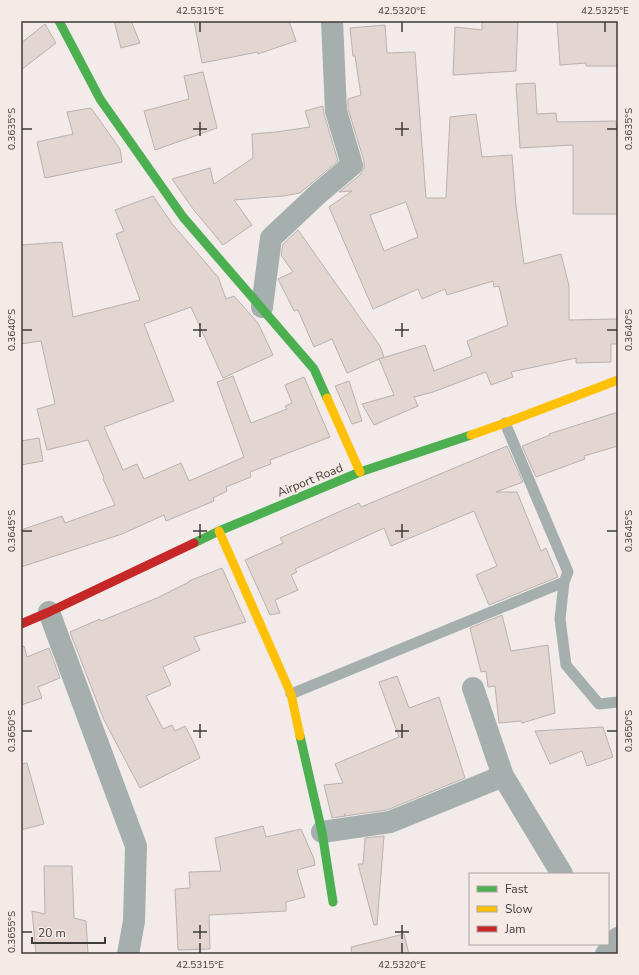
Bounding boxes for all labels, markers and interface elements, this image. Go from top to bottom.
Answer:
text: 42.5315°E [176,4,224,18]
text: 42.5320°E [378,4,426,18]
text: 42.5325°E [581,4,629,18]
text: 0.3635°S [5,108,19,150]
text: 0.3635°S [622,108,636,150]
text: 0.3640°S [5,309,19,351]
text: 0.3640°S [622,309,636,351]
street label: Airport Road [275,460,345,500]
text: 0.3645°S [5,510,19,552]
text: 0.3645°S [622,510,636,552]
text: 0.3650°S [5,710,19,752]
text: 0.3650°S [622,710,636,752]
legend [469,873,609,945]
text: Fast [505,881,528,897]
text: Slow [505,901,533,917]
text: 0.3655°S [5,911,19,953]
scale bar [32,919,105,945]
text: Jam [504,921,526,937]
text: 20 m [38,925,66,941]
text: 42.5315°E [176,958,224,972]
text: 42.5320°E [378,958,426,972]

